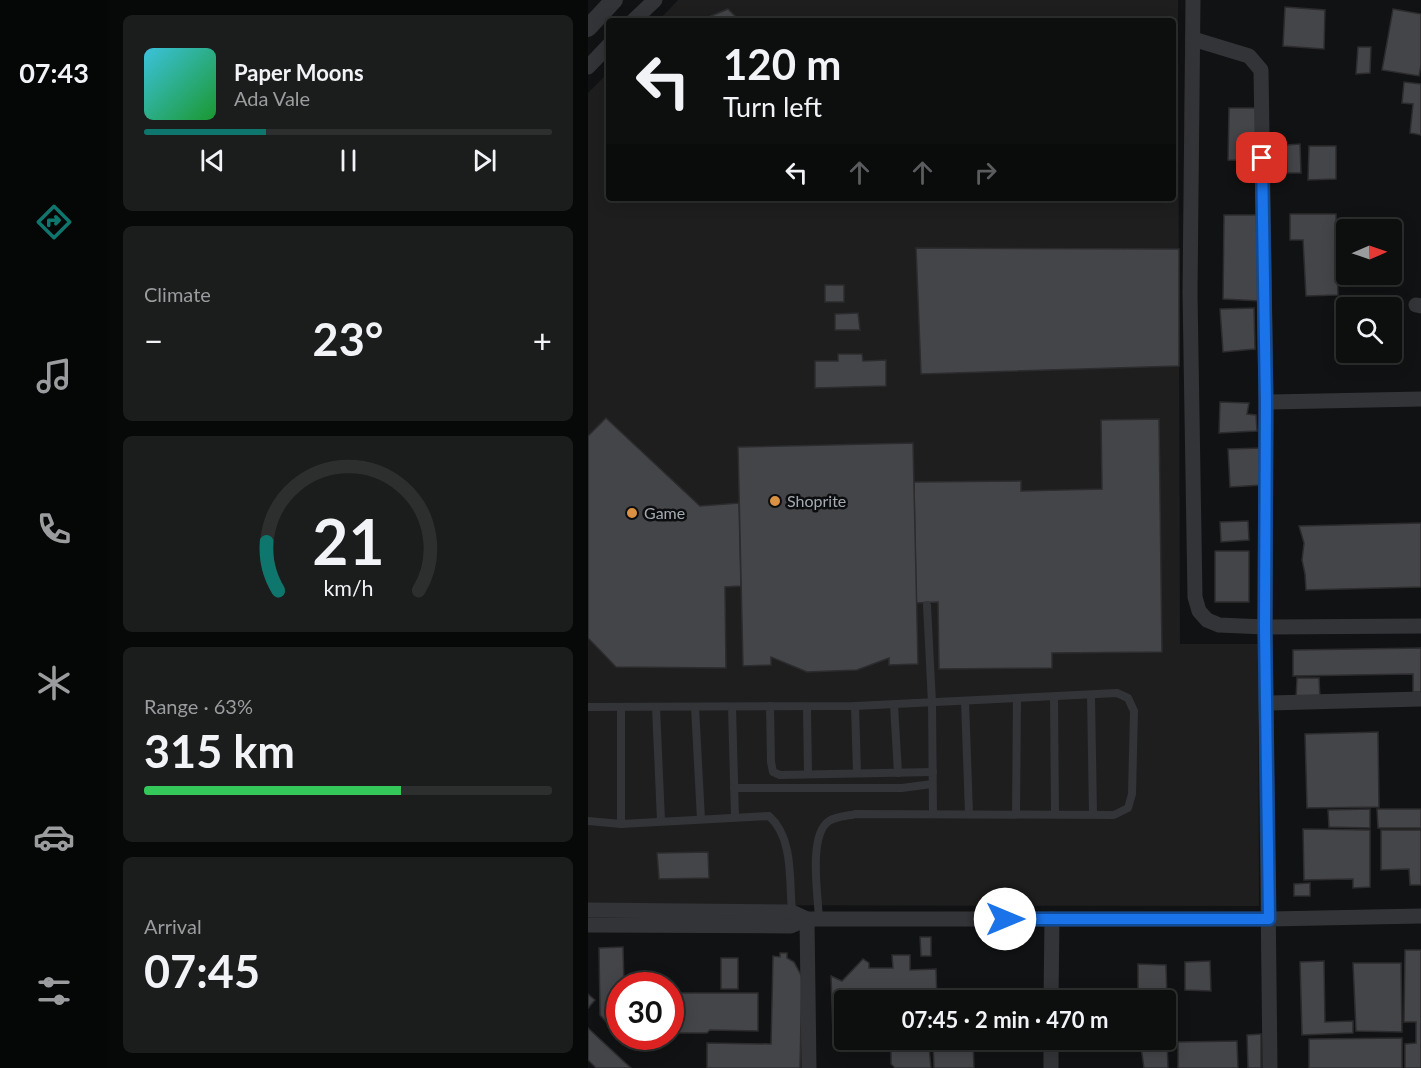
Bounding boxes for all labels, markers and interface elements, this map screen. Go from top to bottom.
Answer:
text: 120 m [723,39,841,89]
icon: left [624,42,702,120]
text: 07:43 [19,56,89,89]
text: Paper Moons [234,59,364,86]
text: Ada Vale [234,86,310,110]
text: Turn left [723,90,822,123]
pin [1236,132,1287,183]
icon: arrive [1245,141,1278,174]
icon: previous [196,144,229,177]
icon: pause [332,144,365,177]
icon: next [468,144,501,177]
icon: left [780,156,813,189]
icon: ahead [843,156,876,189]
icon: ahead [906,156,939,189]
icon: right [969,156,1002,189]
icon: directions [33,201,75,243]
north arrow [1336,219,1402,285]
map controls [1336,219,1402,363]
text: Climate [144,282,211,306]
button: search [1336,297,1402,363]
text: 23° [313,312,383,366]
text: − [144,320,163,360]
text: + [533,320,552,360]
icon: music [33,355,75,397]
place label: Shoprite [787,491,846,510]
marker: Shoprite [768,494,782,508]
text: 21 [312,503,384,578]
place label: Game [644,503,685,522]
marker: Game [625,506,639,520]
icon: phone [33,508,75,550]
text: km/h [323,575,373,601]
icon: climate [33,662,75,704]
text: Range · 63% [144,694,253,718]
text: 315 km [144,724,295,778]
icon: car [33,816,75,858]
position arrow [973,887,1037,951]
text: Arrival [144,914,202,938]
text: 07:45 [144,944,260,998]
icon: filters [33,970,75,1012]
speed limit sign: 30 [606,972,684,1050]
text: 07:45 · 2 min · 470 m [902,1006,1108,1033]

